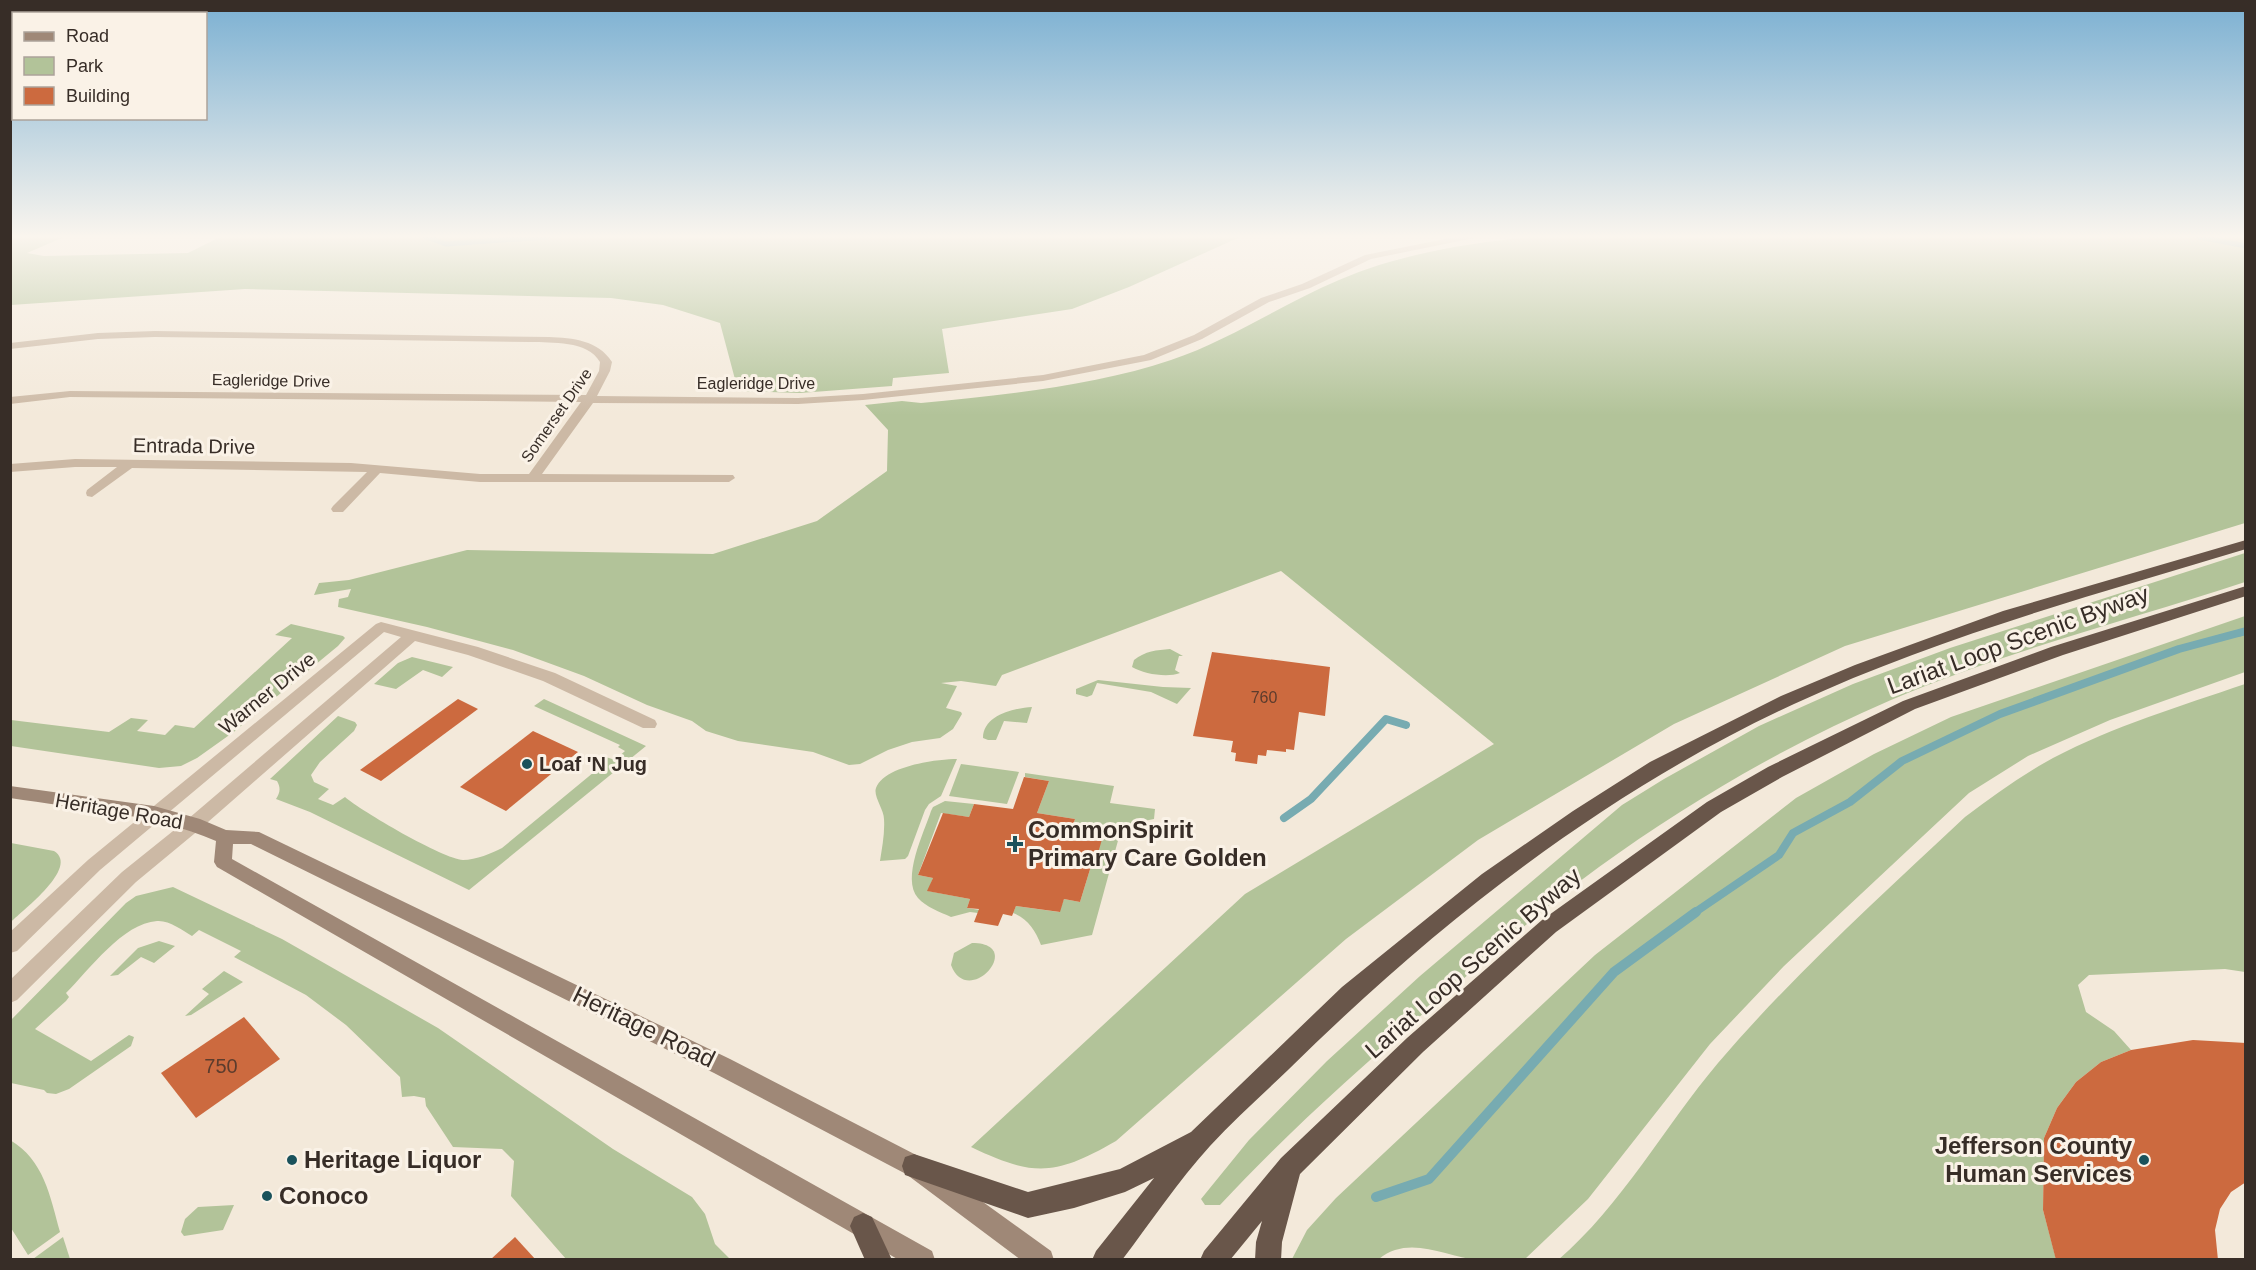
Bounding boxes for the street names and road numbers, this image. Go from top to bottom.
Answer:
street label: Somerset Drive [518,365,595,465]
street label: Eagleridge Drive [212,371,330,390]
street label: Eagleridge Drive [697,375,815,392]
street label: Entrada Drive [133,434,255,458]
street label: Lariat Loop Scenic Byway [1883,580,2152,699]
street label: Warner Drive [215,648,319,738]
street label: Heritage Road [54,789,184,833]
street label: Lariat Loop Scenic Byway [1360,862,1586,1063]
street label: Heritage Road [569,980,720,1073]

